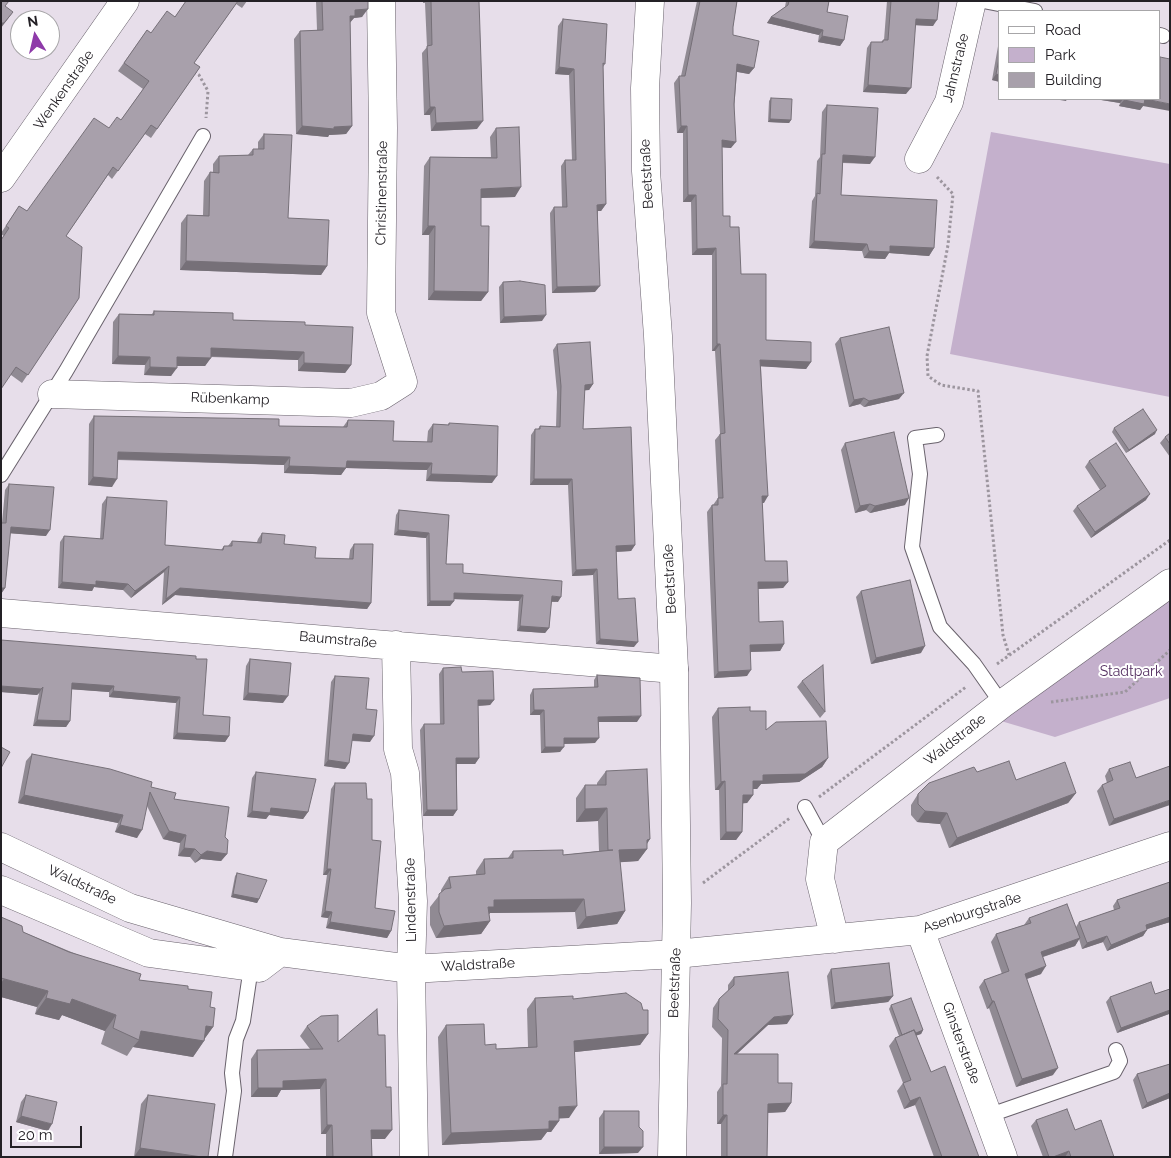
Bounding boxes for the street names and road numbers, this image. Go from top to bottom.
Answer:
street label: Jahnstraße [939,32,973,104]
street label: Wenkenstraße [30,47,98,133]
street label: Beetstraße [637,138,657,210]
street label: Christinenstraße [373,141,391,245]
street label: Rübenkamp [190,389,270,409]
street label: Beetstraße [660,543,680,615]
street label: Baumstraße [298,628,378,652]
street label: Waldstraße [921,711,989,769]
street label: Lindenstraße [402,858,420,942]
street label: Waldstraße [45,862,119,908]
street label: Asenburgstraße [921,889,1023,937]
street label: Beetstraße [665,948,685,1018]
street label: Waldstraße [441,955,515,975]
street label: Ginsterstraße [938,1000,984,1086]

